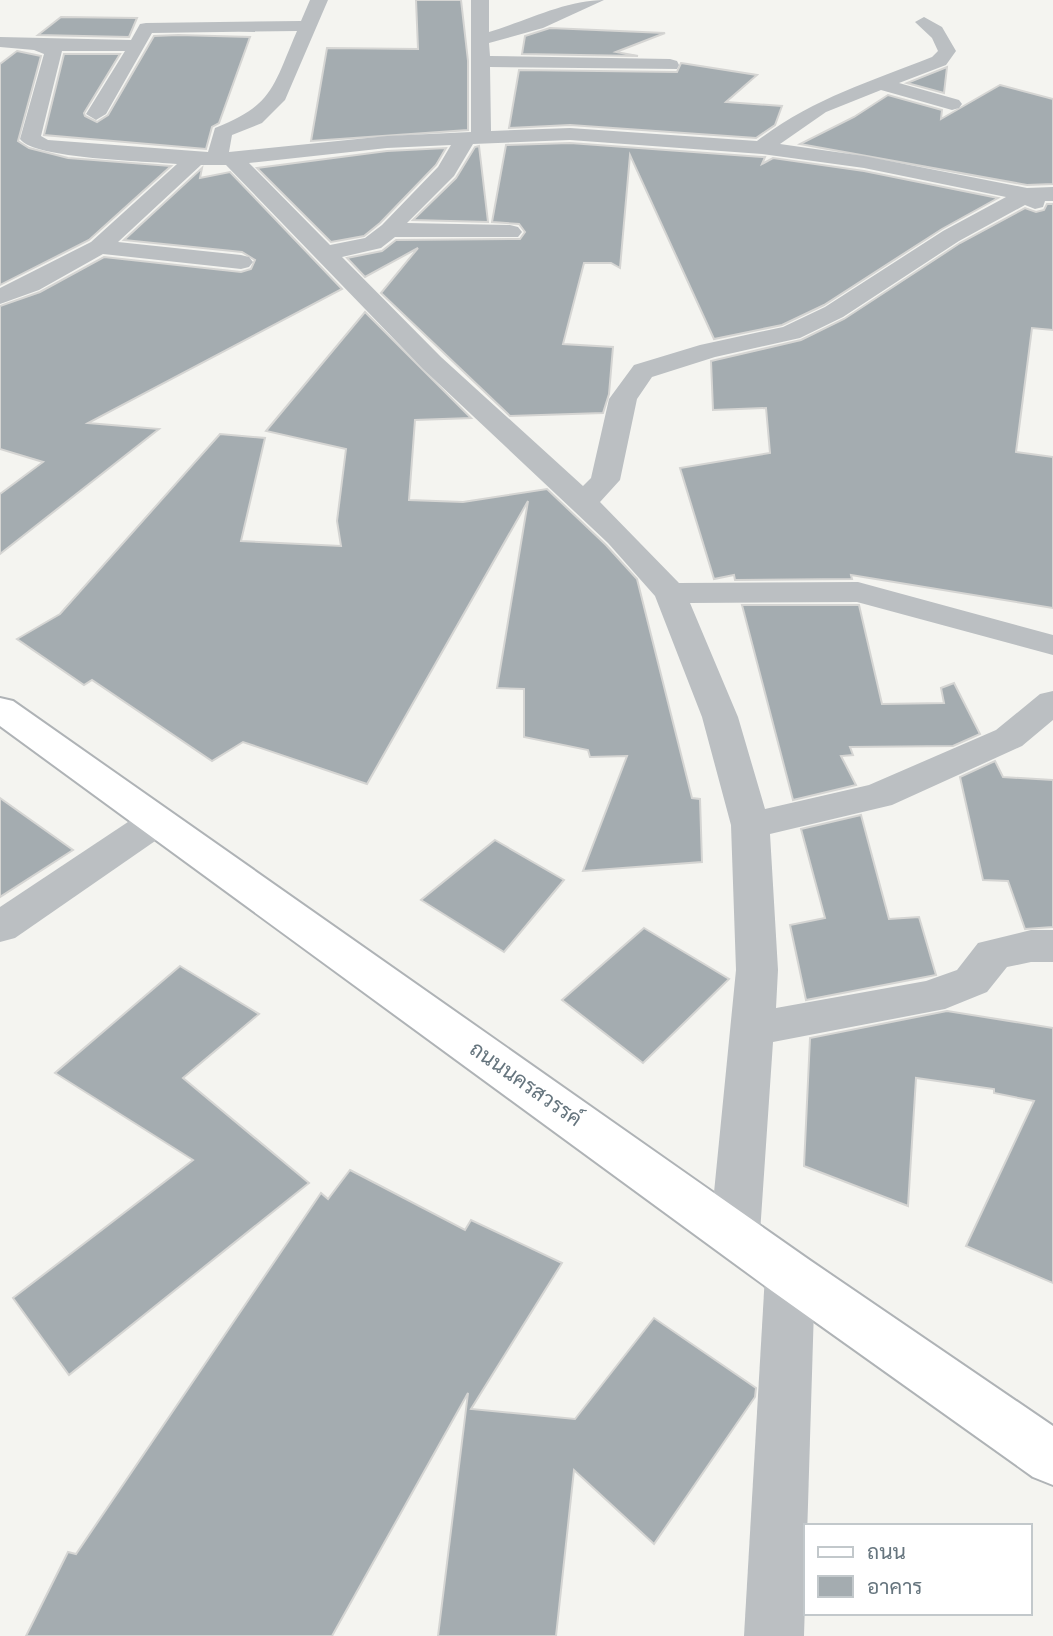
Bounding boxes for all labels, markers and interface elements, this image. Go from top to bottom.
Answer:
street label: ถนนนครสวรรค์ [464,1035,588,1133]
legend [804,1524,1032,1615]
text: ถนน [867,1538,906,1566]
text: อาคาร [867,1573,923,1601]

